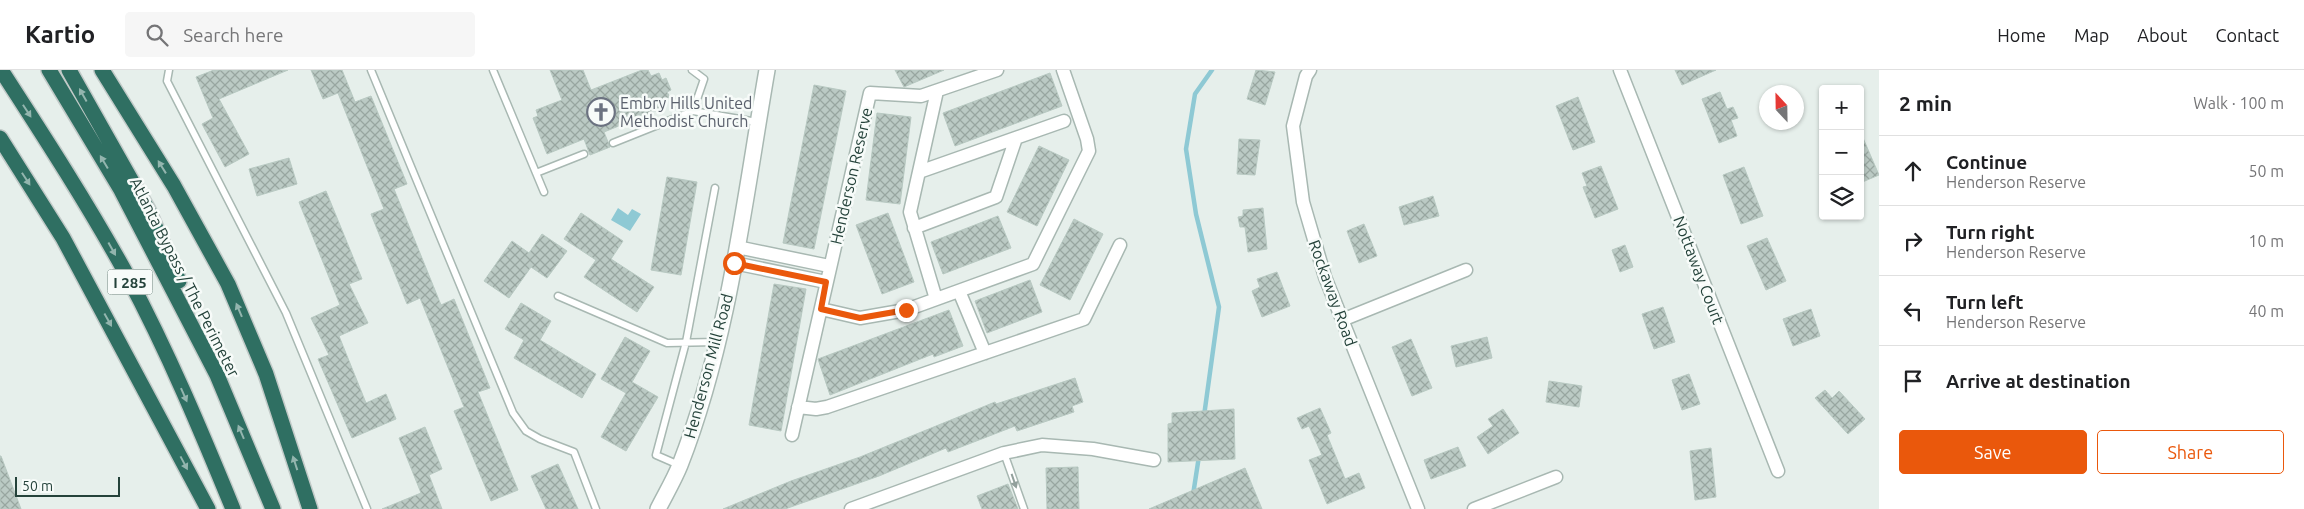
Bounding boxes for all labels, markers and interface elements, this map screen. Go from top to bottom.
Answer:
search box [125,12,475,57]
text: Kartio [25,21,95,48]
icon: search [143,21,171,49]
text: Search here [183,24,284,46]
text: Home [1997,25,2046,45]
text: Map [2074,25,2109,45]
text: About [2137,25,2187,45]
text: Contact [2215,25,2279,45]
north arrow [1759,85,1804,130]
map controls [1819,85,1864,220]
button: + [1819,85,1864,130]
one-way arrow [79,87,87,102]
text: 2 min [1899,91,1952,115]
place label: Embry Hills United Methodist Church [620,94,752,130]
text: Walk · 100 m [2193,94,2284,112]
church icon: Embry Hills United Methodist Church [586,97,616,127]
one-way arrow [22,104,32,118]
street label: Henderson Reserve [826,106,876,246]
button: − [1819,130,1864,175]
text: Continue [1946,151,2027,173]
one-way arrow [99,155,108,168]
icon: ahead [1899,157,1927,185]
one-way arrow [158,161,167,174]
text: 50 m [2248,162,2284,180]
one-way arrow [21,173,31,186]
text: Henderson Reserve [1946,173,2086,191]
street label: Atlanta Bypass / The Perimeter [127,174,243,380]
button: layers [1819,175,1864,220]
street label: Nottaway Court [1670,213,1728,327]
text: Turn right [1946,221,2034,243]
icon: right [1899,227,1927,255]
text: 10 m [2248,232,2284,250]
street label: Rockaway Road [1305,237,1361,349]
one-way arrow [108,242,116,257]
text: Henderson Reserve [1946,243,2086,261]
route start [723,252,746,275]
road number: I 285 [108,270,152,294]
text: Turn left [1946,291,2024,313]
street label: Henderson Mill Road [680,292,736,440]
icon: left [1899,297,1927,325]
route end [895,299,918,322]
text: 40 m [2248,302,2284,320]
one-way arrow [235,303,243,317]
one-way arrow [104,312,112,327]
text: Henderson Reserve [1946,313,2086,331]
icon: arrive [1899,367,1927,395]
text: Arrive at destination [1946,370,2131,392]
one-way arrow [180,388,188,402]
one-way arrow [236,425,244,439]
button: Save [1899,430,2087,474]
button: Share [2097,430,2284,474]
one-way arrow [291,455,298,470]
one-way arrow [180,456,188,471]
scale bar [15,474,120,497]
one-way arrow [1010,474,1018,489]
text: 50 m [22,478,53,494]

